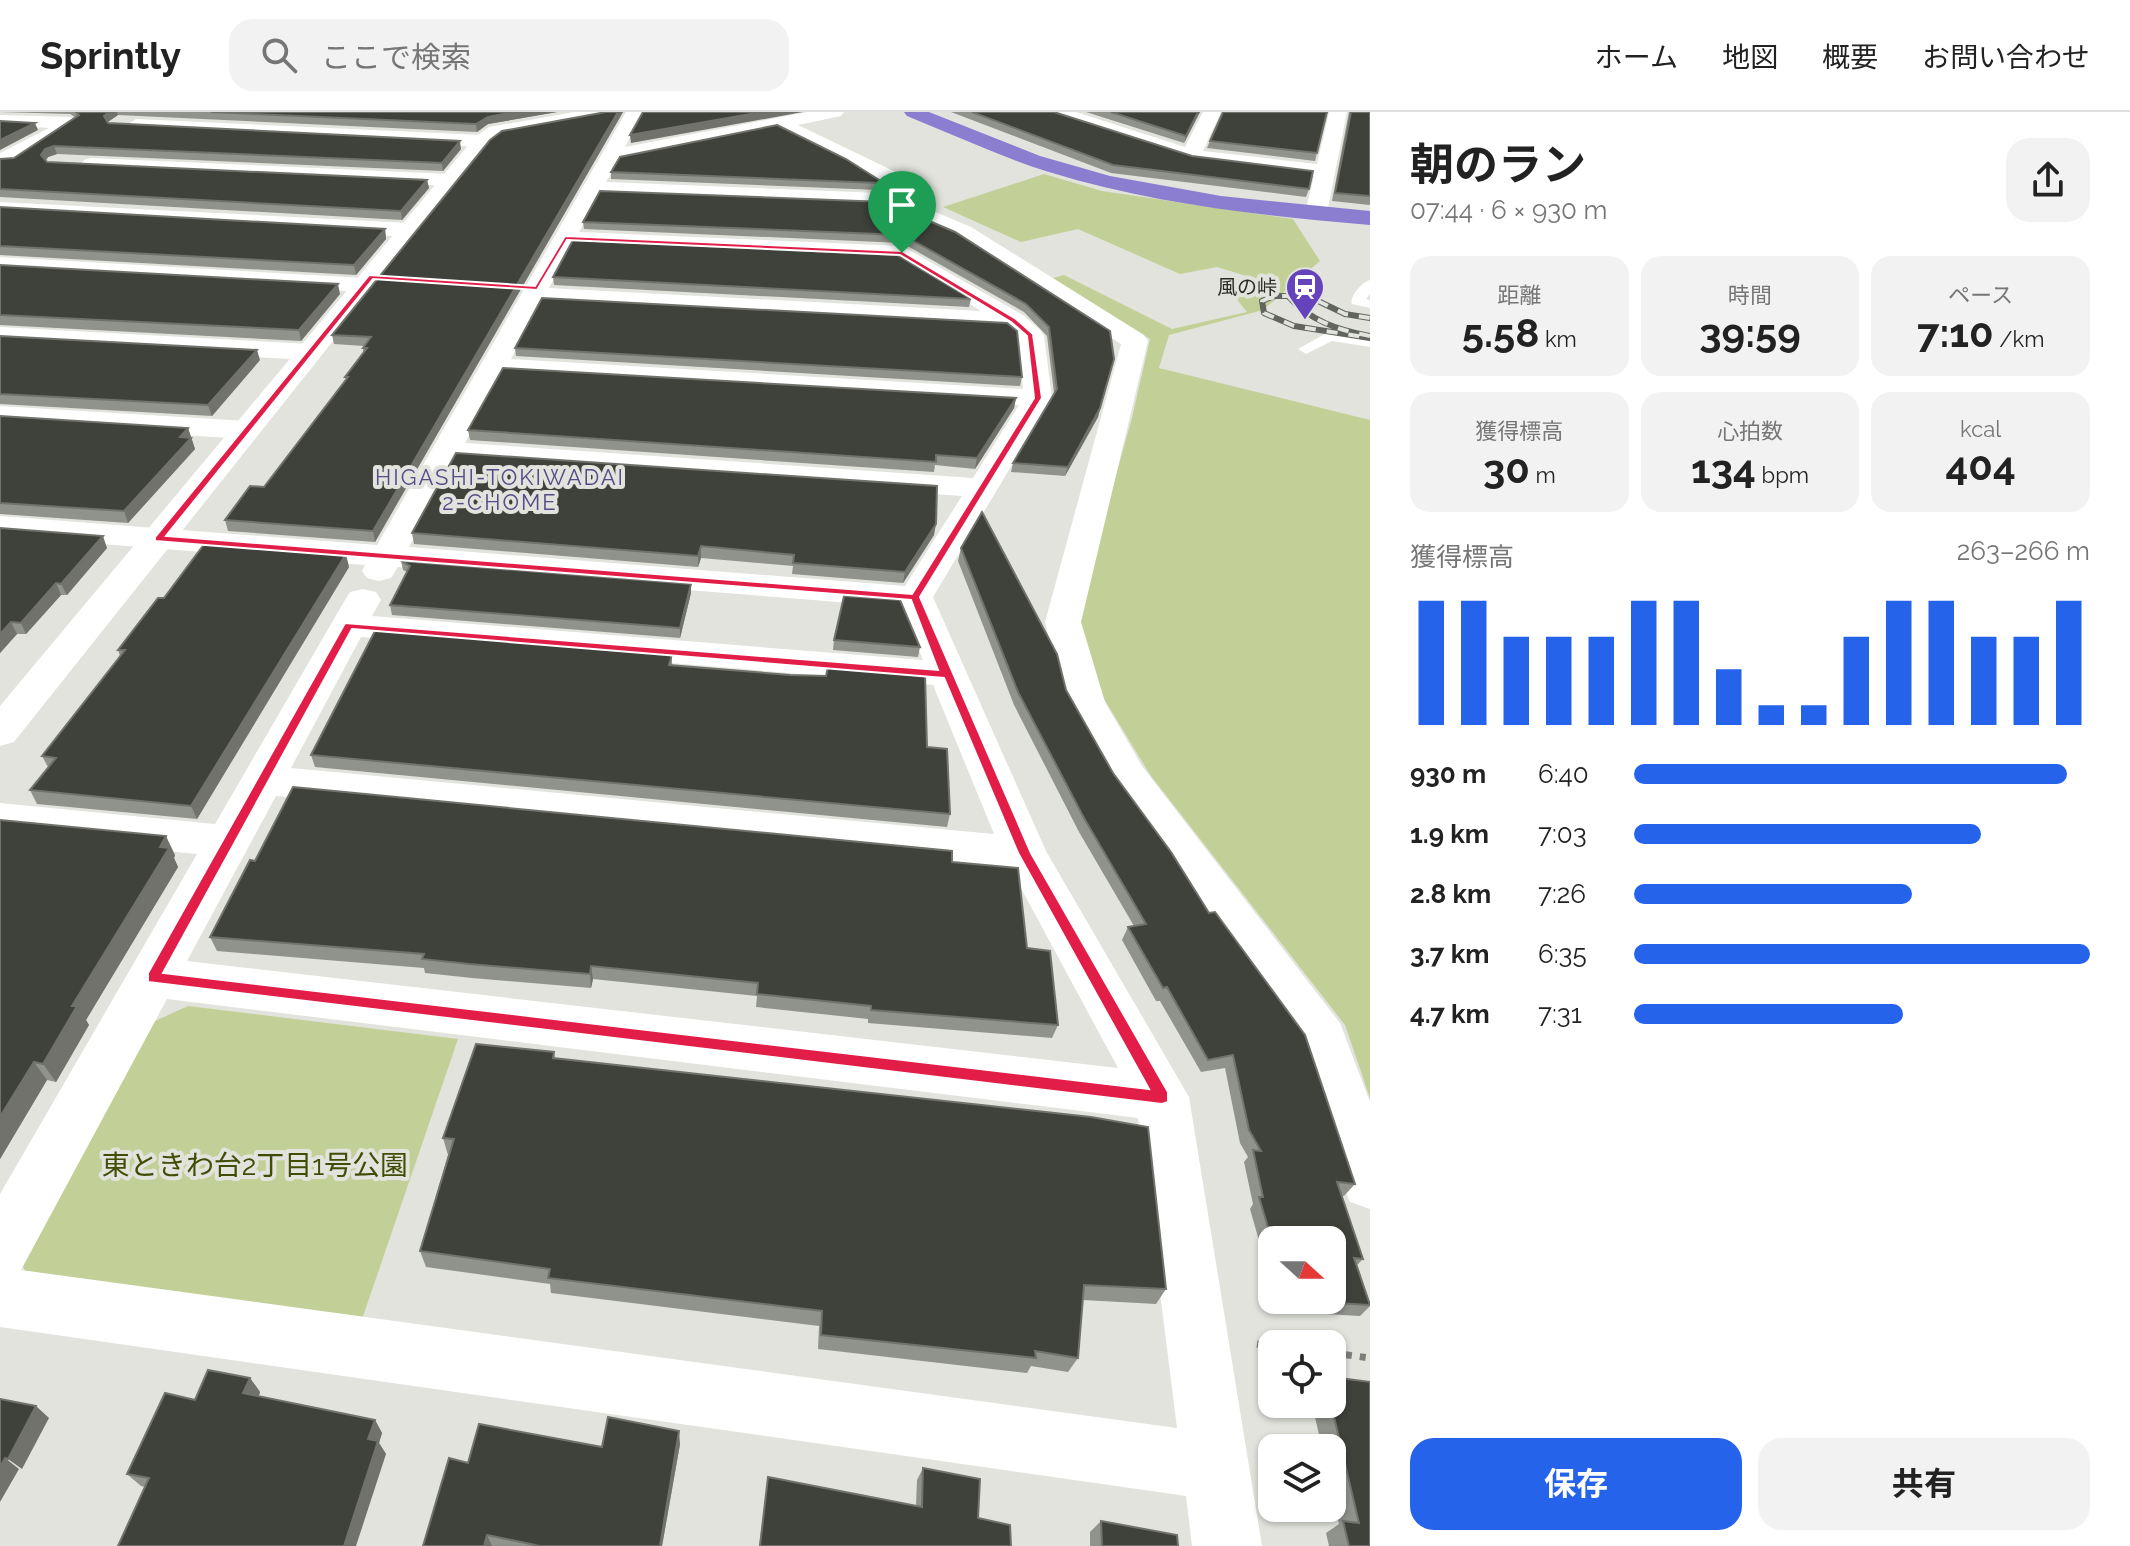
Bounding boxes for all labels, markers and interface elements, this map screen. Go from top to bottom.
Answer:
search box [229,19,789,91]
text: Sprintly [40,33,181,78]
icon: search [257,33,301,77]
text: ここで検索 [321,40,471,75]
text: ホーム [1595,41,1678,74]
text: 地図 [1722,41,1778,74]
text: 概要 [1822,41,1878,74]
text: お問い合わせ [1922,41,2090,74]
button: share [2006,138,2090,222]
text: 朝のラン [1410,139,1586,190]
pin [868,171,936,253]
icon: arrive [880,183,924,227]
text: 07:44 · 6 × 930 m [1410,195,1607,225]
station icon: 風の峠 [1284,266,1326,321]
place label: 風の峠 [1217,275,1277,299]
text: 距離 [1497,282,1541,308]
text: 時間 [1728,282,1772,308]
text: ペース [1948,282,2013,308]
text: 5.58 [1462,309,1539,356]
text: 39:59 [1699,309,1801,356]
text: 7:10 [1917,309,1994,356]
text: km [1539,326,1577,352]
text: /km [1994,326,2044,352]
text: kcal [1960,416,2001,442]
text: 獲得標高 [1475,418,1563,444]
text: 心拍数 [1717,418,1783,444]
text: 404 [1946,442,2016,489]
text: 30 [1483,445,1530,492]
text: 134 [1691,445,1756,492]
text: m [1530,462,1556,488]
text: bpm [1756,462,1809,488]
district label: HIGASHI-TOKIWADAI 2-CHOME [375,464,625,515]
text: 263–266 m [1957,536,2090,566]
text: 獲得標高 [1410,542,1514,572]
text: 930 m [1410,759,1486,789]
text: 6:40 [1538,759,1589,789]
text: 1.9 km [1410,819,1489,849]
text: 7:03 [1538,819,1587,849]
text: 2.8 km [1410,879,1491,909]
text: 7:26 [1538,879,1586,909]
text: 3.7 km [1410,939,1489,969]
text: 6:35 [1538,939,1587,969]
text: 4.7 km [1410,999,1490,1029]
text: 7:31 [1538,999,1582,1029]
park label: 東ときわ台2丁目1号公園 [102,1149,408,1182]
north arrow [1258,1226,1346,1314]
map controls [1258,1226,1346,1522]
button: locate [1258,1330,1346,1418]
button: layers [1258,1434,1346,1522]
button: 保存 [1410,1438,1742,1530]
button: 共有 [1758,1438,2090,1530]

